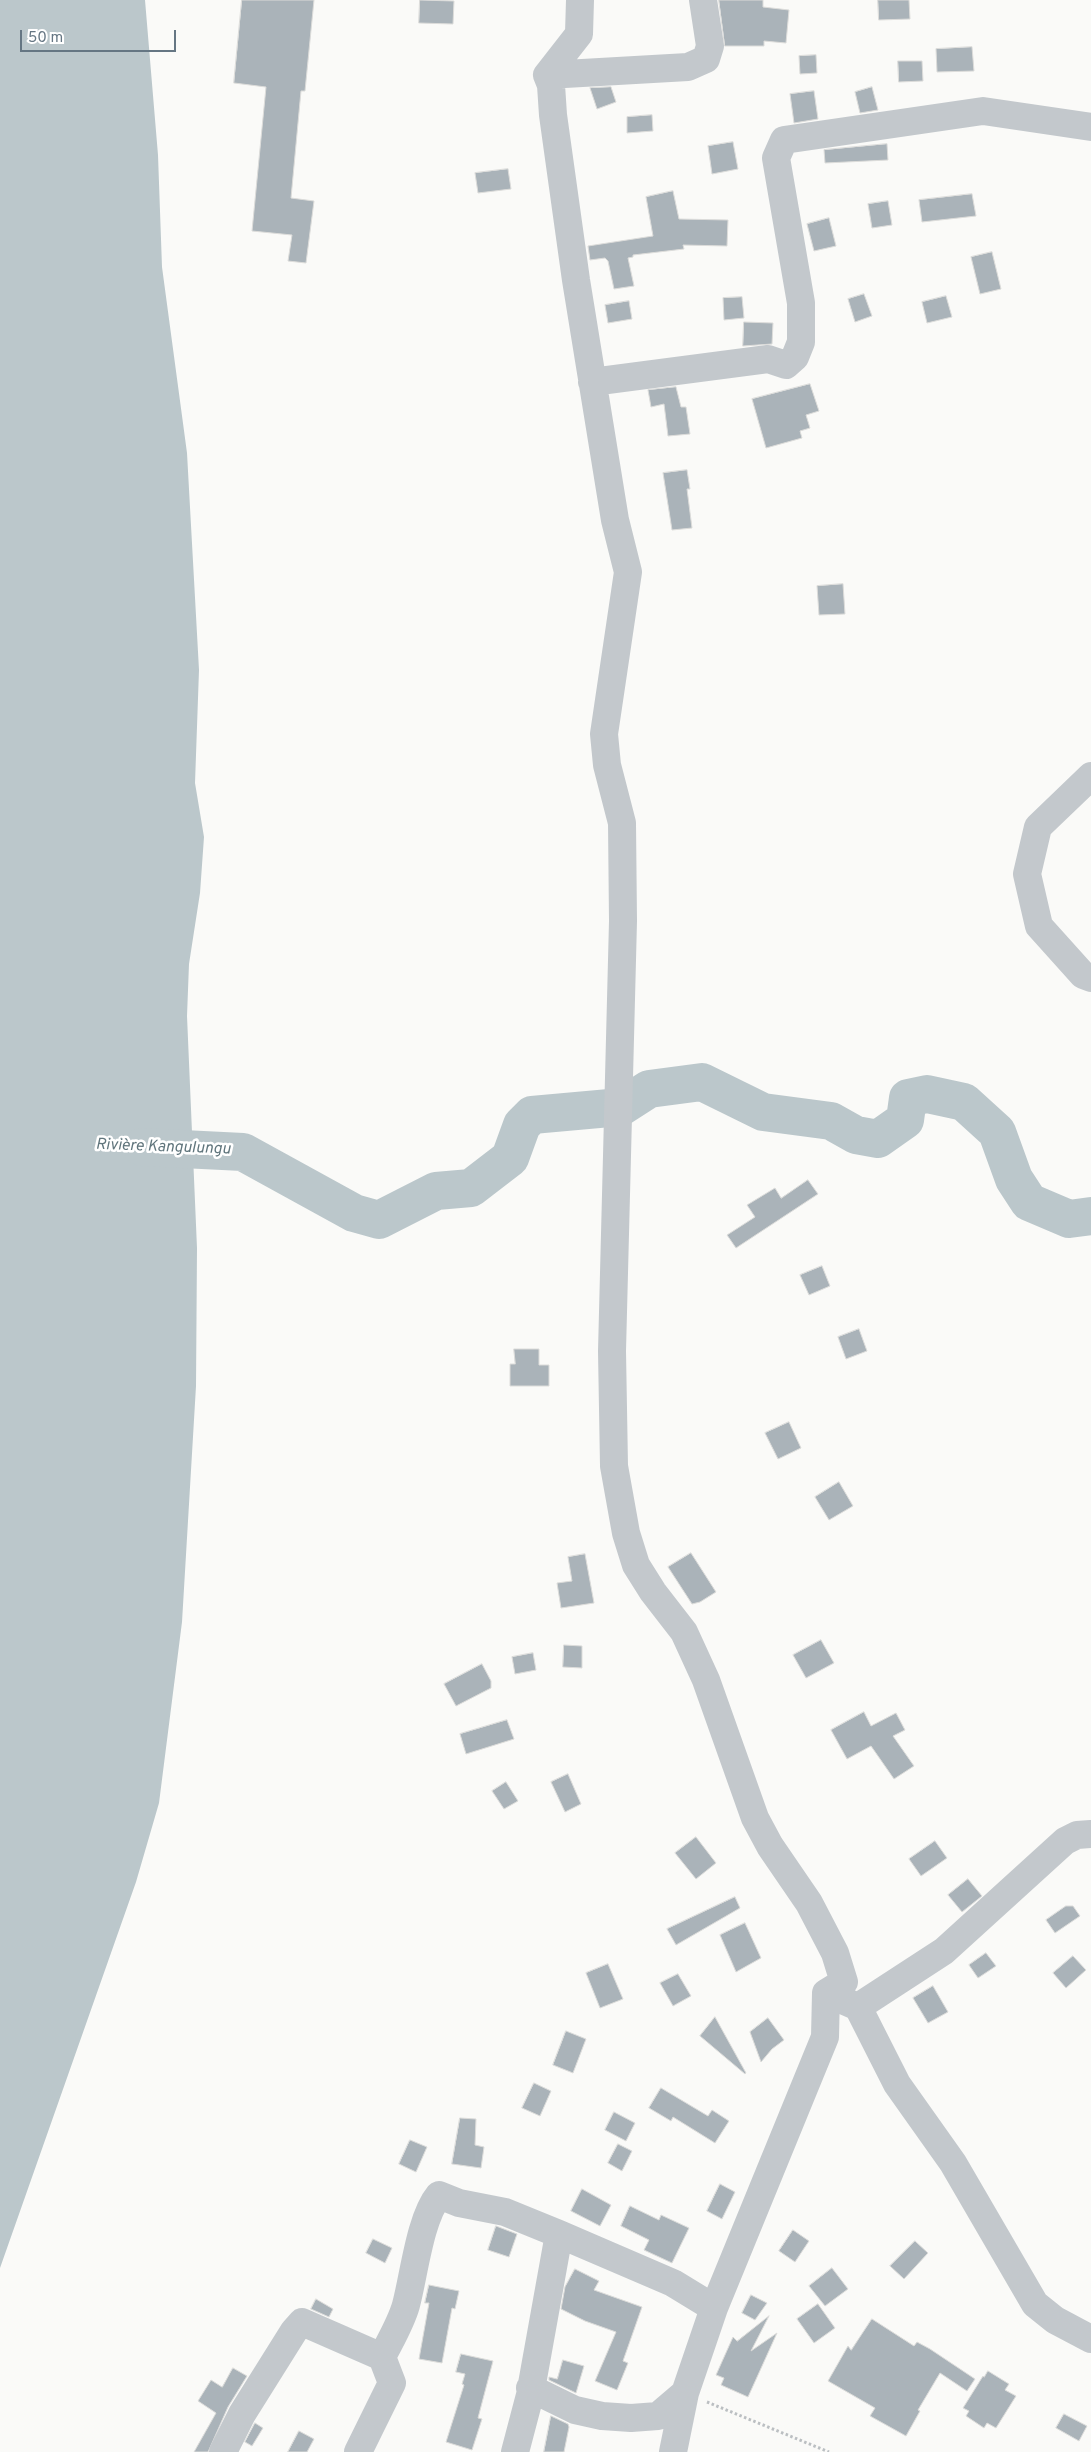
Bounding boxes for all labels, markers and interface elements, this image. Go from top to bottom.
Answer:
scale bar [22,20,179,52]
text: 50 m [28,29,63,48]
water label: Rivière Kangulungu [95,1136,231,1160]

